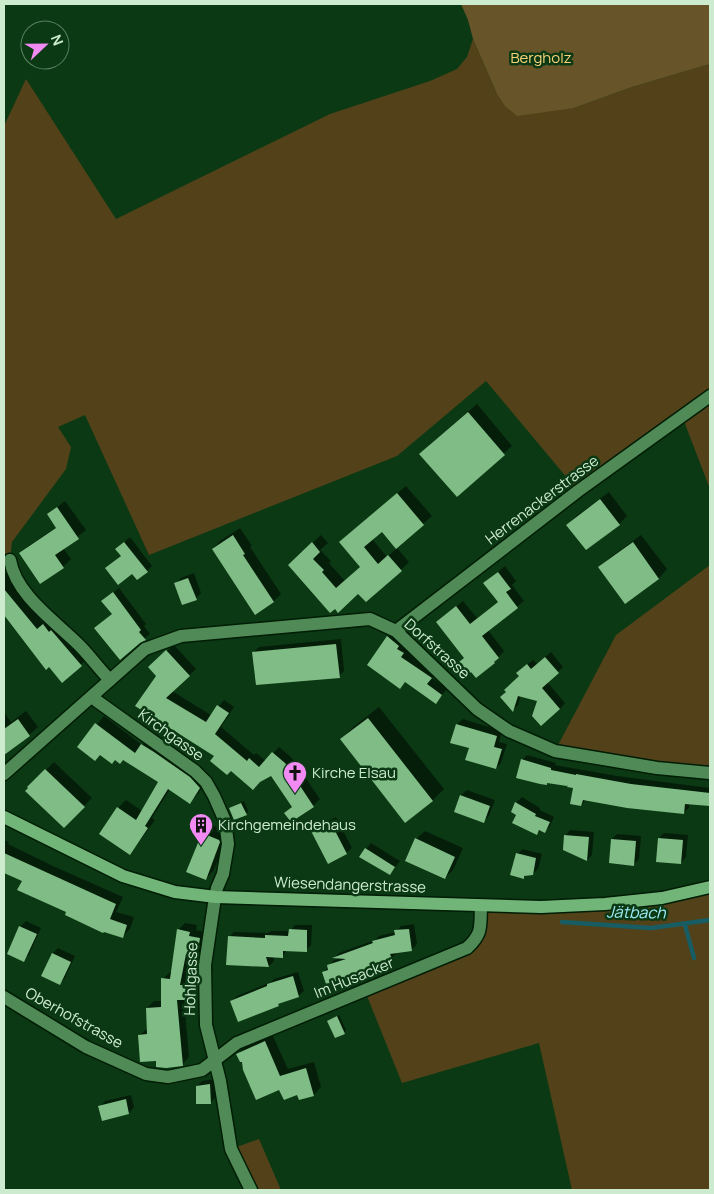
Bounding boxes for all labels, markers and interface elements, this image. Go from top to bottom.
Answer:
north arrow [20,20,70,70]
text: N [47,32,68,48]
park label: Bergholz [510,47,572,68]
street label: Herrenackerstrasse [481,450,603,549]
street label: Dorfstrasse [400,614,475,684]
street label: Kirchgasse [134,704,209,766]
church icon: Kirche Elsau [282,760,308,794]
place label: Kirche Elsau [312,762,396,783]
building icon: Kirchgemeindehaus [188,812,214,846]
place label: Kirchgemeindehaus [218,814,356,835]
street label: Wiesendangerstrasse [274,871,427,898]
water label: Jätbach [606,900,666,924]
street label: Hohlgasse [179,942,202,1016]
street label: Im Husacker [311,952,397,1003]
street label: Oberhofstrasse [22,982,127,1053]

